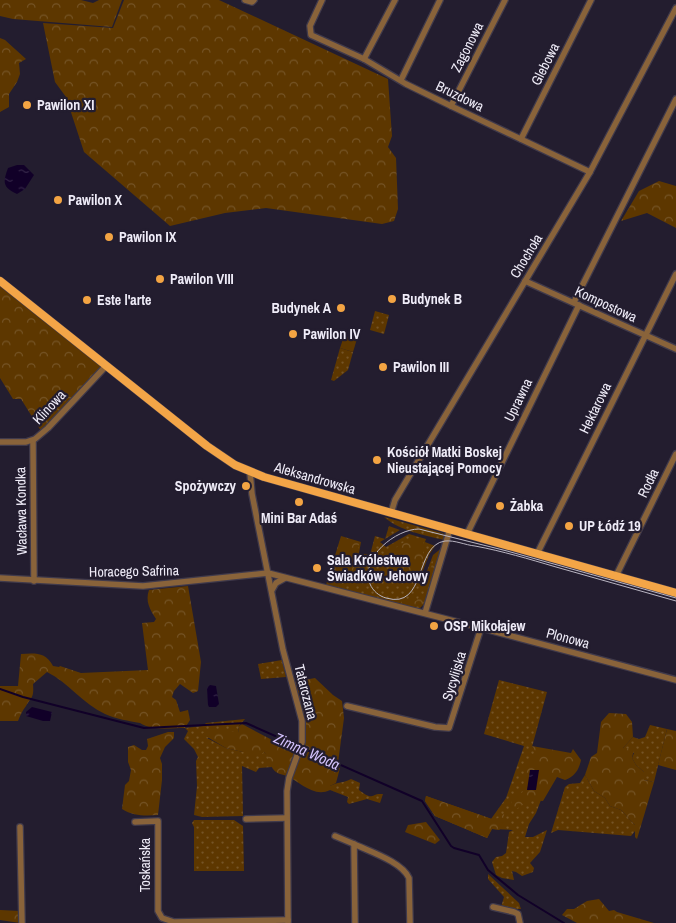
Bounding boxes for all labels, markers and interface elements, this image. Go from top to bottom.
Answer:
street label: Zagonowa [447,18,487,75]
street label: Glebowa [527,39,564,88]
street label: Bruzdowa [433,77,487,116]
place label: Pawilon XI [37,96,94,114]
marker: Pawilon XI [21,99,33,111]
place label: Pawilon X [68,191,123,209]
marker: Pawilon X [52,194,64,206]
place label: Pawilon IX [119,228,177,246]
street label: Chochoła [506,230,547,281]
marker: Pawilon IX [103,231,115,243]
place label: Pawilon VIII [170,270,234,288]
marker: Pawilon VIII [154,273,166,285]
street label: Kompostowa [572,282,640,326]
place label: Budynek B [402,290,462,308]
place label: Este l'arte [97,291,151,309]
marker: Budynek B [386,293,398,305]
marker: Este l'arte [81,294,93,306]
place label: Budynek A [271,299,332,317]
marker: Budynek A [335,302,347,314]
place label: Pawilon IV [303,325,361,343]
marker: Pawilon IV [287,328,299,340]
place label: Pawilon III [393,358,449,376]
marker: Pawilon III [377,361,389,373]
street label: Uprawna [500,375,536,425]
street label: Hektarowa [575,379,615,437]
street label: Klinowa [28,385,70,428]
place label: Kościół Matki Boskej Nieustającej Pomocy [387,443,502,477]
marker: Kościół Matki Boskej Nieustającej Pomocy [371,454,383,466]
street label: Aleksandrowska [271,458,358,498]
street label: Rodła [633,465,663,500]
street label: Wacława Kondka [11,466,31,555]
place label: Spożywczy [175,477,237,495]
marker: Spożywczy [240,480,252,492]
marker: Mini Bar Adaś [293,496,305,508]
place label: Żabka [510,497,544,515]
marker: Żabka [494,500,506,512]
place label: Mini Bar Adaś [261,509,337,527]
place label: UP Łódź 19 [579,517,641,535]
marker: UP Łódź 19 [563,520,575,532]
place label: Sala Królestwa Świadków Jehowy [327,551,428,585]
street label: Horacego Safrina [89,561,180,581]
marker: Sala Królestwa Świadków Jehowy [311,562,323,574]
place label: OSP Mikołajew [444,617,526,635]
marker: OSP Mikołajew [428,620,440,632]
street label: Plonowa [544,624,592,653]
street label: Sycylijska [438,648,470,703]
street label: Tatarczana [290,662,322,722]
water label: Zimna Woda [270,727,343,775]
street label: Toskańska [136,837,154,892]

